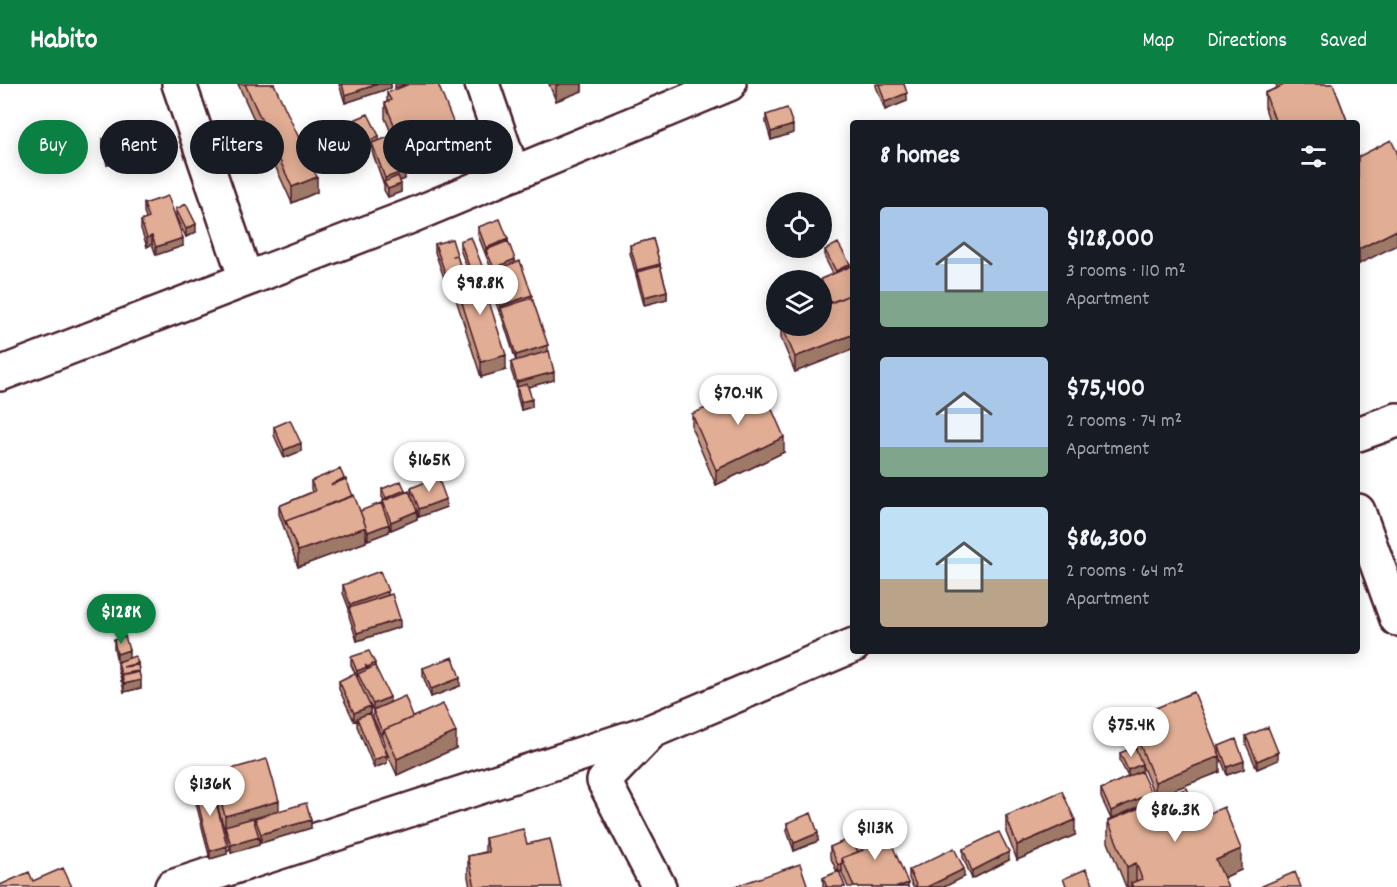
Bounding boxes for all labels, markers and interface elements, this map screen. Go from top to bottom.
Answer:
text: Habito [30,22,98,62]
text: Map [1143,27,1174,57]
text: Directions [1207,27,1287,57]
text: Saved [1320,27,1367,57]
chip: Buy [18,120,88,174]
chip: Rent [100,120,178,174]
chip: Filters [190,120,284,174]
chip: New [296,120,371,174]
chip: Apartment [383,120,513,174]
text: 8 homes [880,138,960,175]
icon: filters [1297,140,1330,173]
map controls [766,192,832,336]
button: locate [766,192,832,258]
text: $128,000 [1066,221,1154,258]
icon: home [928,231,1000,303]
text: 3 rooms · 110 m² [1066,258,1186,286]
pin: $98.8K [431,265,529,316]
text: $98.8K [456,270,504,298]
button: layers [766,270,832,336]
text: Apartment [1066,286,1149,314]
text: $75,400 [1066,371,1145,408]
pin: $70.4K [689,375,787,426]
text: $70.4K [713,380,763,408]
icon: home [928,381,1000,453]
text: 2 rooms · 74 m² [1066,408,1182,436]
text: Apartment [1066,436,1149,464]
pin: $165K [387,442,471,493]
text: $165K [408,447,450,475]
text: $86,300 [1066,521,1147,558]
icon: home [928,531,1000,603]
text: 2 rooms · 64 m² [1066,558,1184,586]
text: Apartment [1066,586,1149,614]
pin: $128K [79,594,163,645]
text: $128K [101,599,141,627]
pin: $75.4K [1082,707,1180,758]
text: $75.4K [1107,712,1155,740]
pin: $136K [168,766,252,817]
text: $136K [189,771,231,799]
pin: $86.3K [1126,792,1224,843]
text: $86.3K [1150,797,1200,825]
pin: $113K [833,810,917,861]
text: $113K [856,815,894,843]

